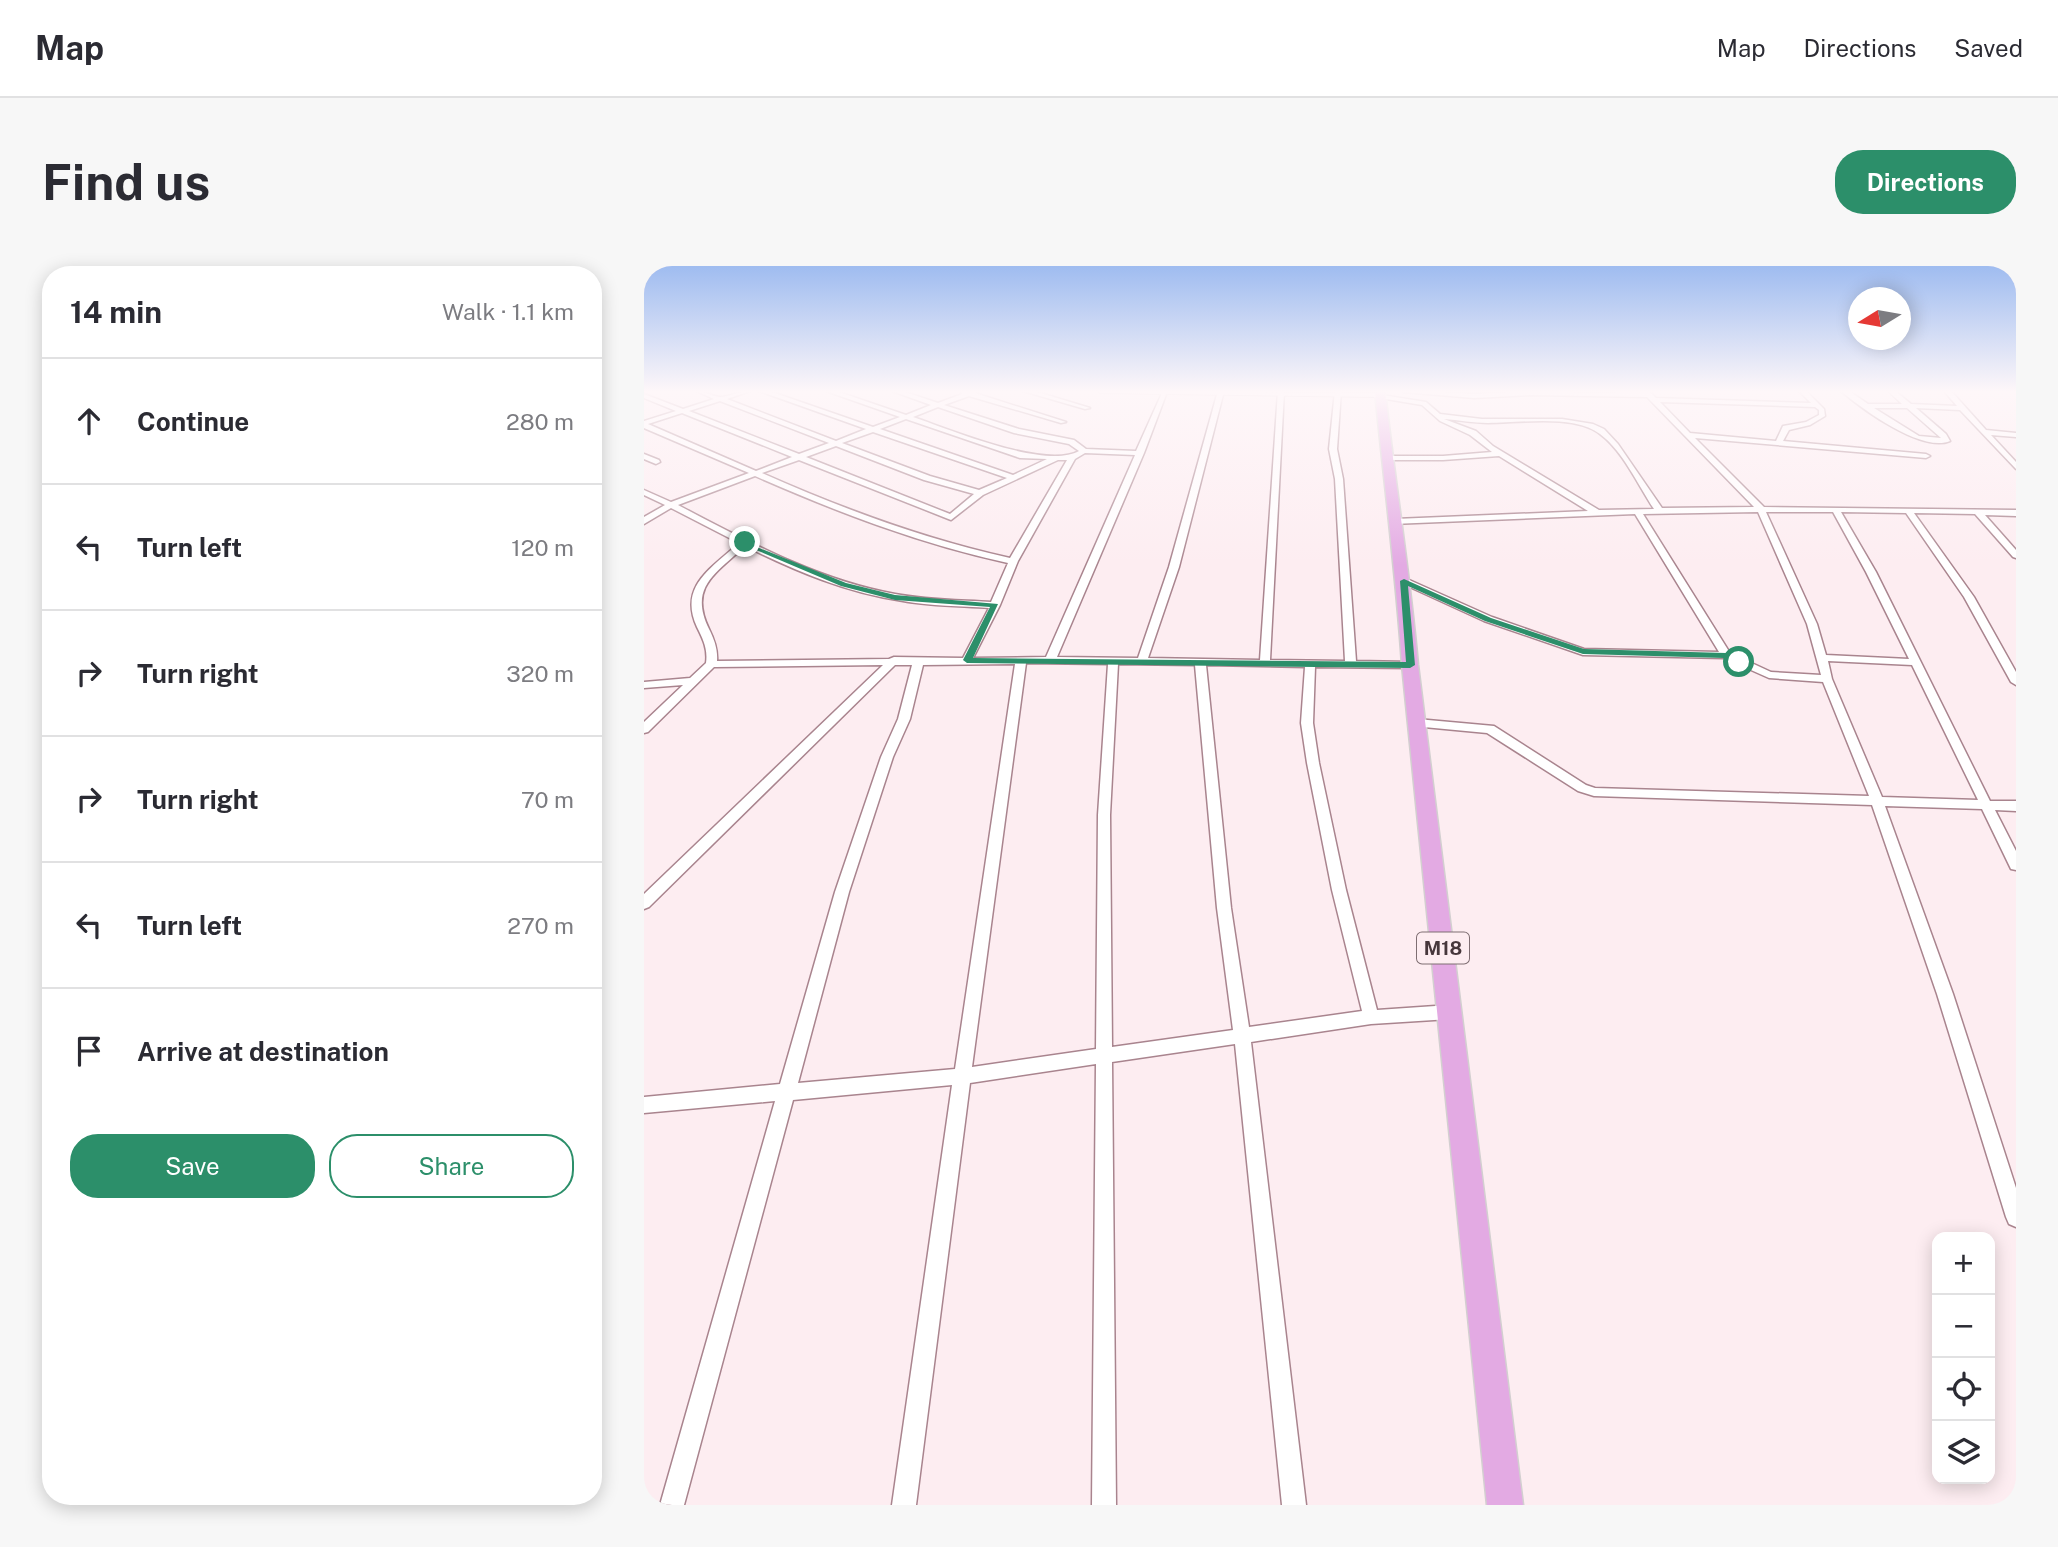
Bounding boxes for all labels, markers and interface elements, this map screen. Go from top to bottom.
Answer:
text: Map [35,29,104,67]
text: Map [1717,34,1766,62]
text: Directions [1804,34,1916,62]
text: Saved [1954,34,2023,62]
button: Directions [1835,150,2016,214]
text: Find us [42,153,210,211]
north arrow [1848,287,1911,350]
text: 14 min [70,294,162,330]
text: Walk · 1.1 km [442,298,574,325]
icon: ahead [70,402,108,440]
text: Continue [137,406,249,437]
text: 280 m [506,408,574,435]
route end [729,526,760,557]
icon: left [70,528,108,566]
text: Turn left [137,532,242,563]
text: 120 m [511,534,574,561]
route start [1723,646,1754,677]
icon: right [70,654,108,692]
text: Turn right [137,658,259,689]
text: 320 m [506,660,574,687]
icon: right [70,780,108,818]
text: Turn right [137,784,259,815]
text: 70 m [521,786,574,813]
icon: left [70,906,108,944]
text: Turn left [137,910,242,941]
text: 270 m [507,912,574,939]
road number: M18 [1417,932,1469,964]
icon: arrive [70,1032,108,1070]
text: Arrive at destination [137,1036,389,1067]
button: Save [70,1134,315,1198]
button: Share [329,1134,574,1198]
map controls [1932,1232,1995,1484]
button: + [1932,1232,1995,1295]
button: − [1932,1295,1995,1358]
button: locate [1932,1358,1995,1421]
button: layers [1932,1421,1995,1484]

